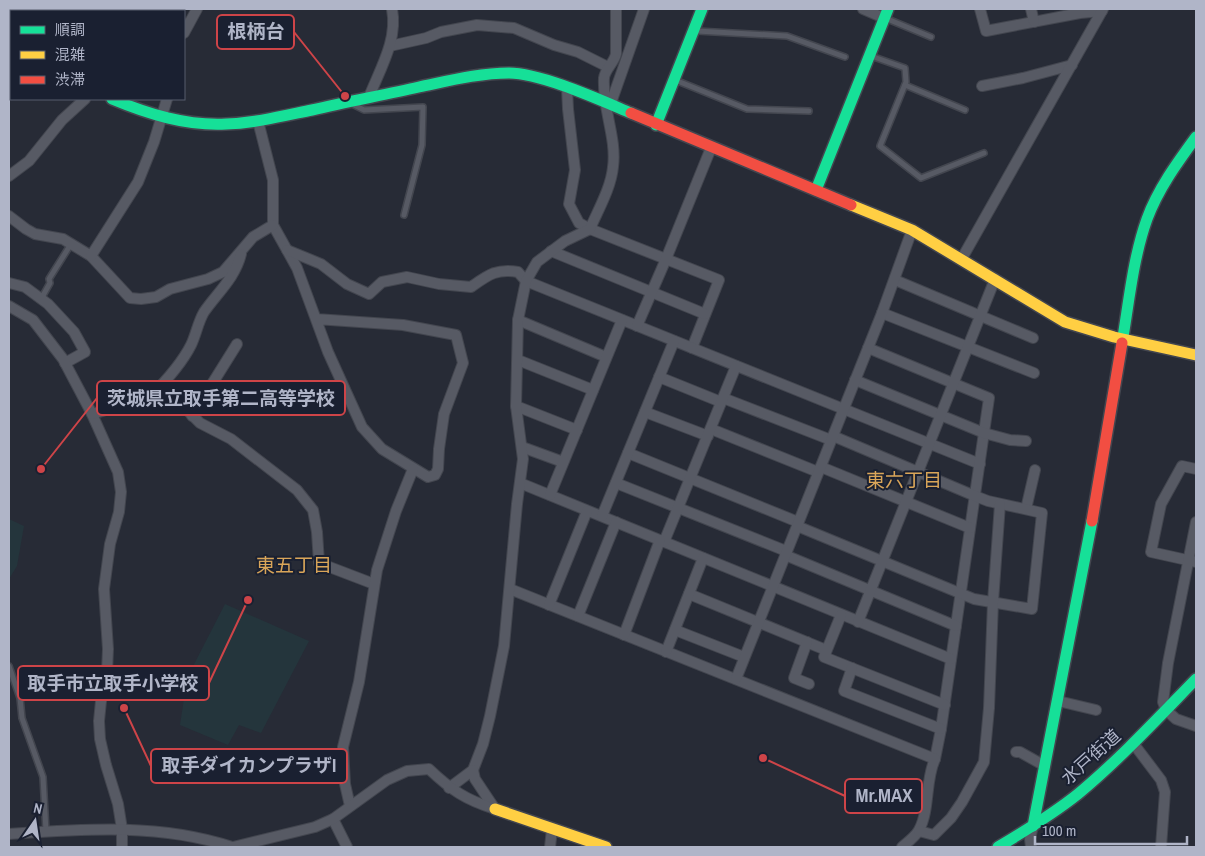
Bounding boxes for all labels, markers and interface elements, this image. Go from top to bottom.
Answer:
legend [10,10,185,100]
callout: 根柄台 [217,15,294,49]
text: 根柄台 [227,18,285,44]
text: 順調 [55,19,85,40]
text: 混雑 [55,44,85,65]
text: 渋滞 [55,69,85,90]
callout: 茨城県立取手第二高等学校 [97,381,345,415]
text: 茨城県立取手第二高等学校 [107,385,335,411]
district label: 東六丁目 [866,467,942,493]
district label: 東五丁目 [256,552,332,578]
callout: 取手市立取手小学校 [18,666,209,700]
text: 取手市立取手小学校 [27,670,199,696]
street label: 水戸街道 [1056,723,1126,790]
callout: 取手ダイカンプラザI [151,749,347,783]
text: 取手ダイカンプラザI [162,752,336,778]
callout: Mr.MAX [845,779,922,813]
text: Mr.MAX [855,782,913,808]
north arrow [10,796,60,846]
text: N [32,799,44,818]
scale bar [1035,814,1188,846]
text: 100 m [1042,820,1076,841]

